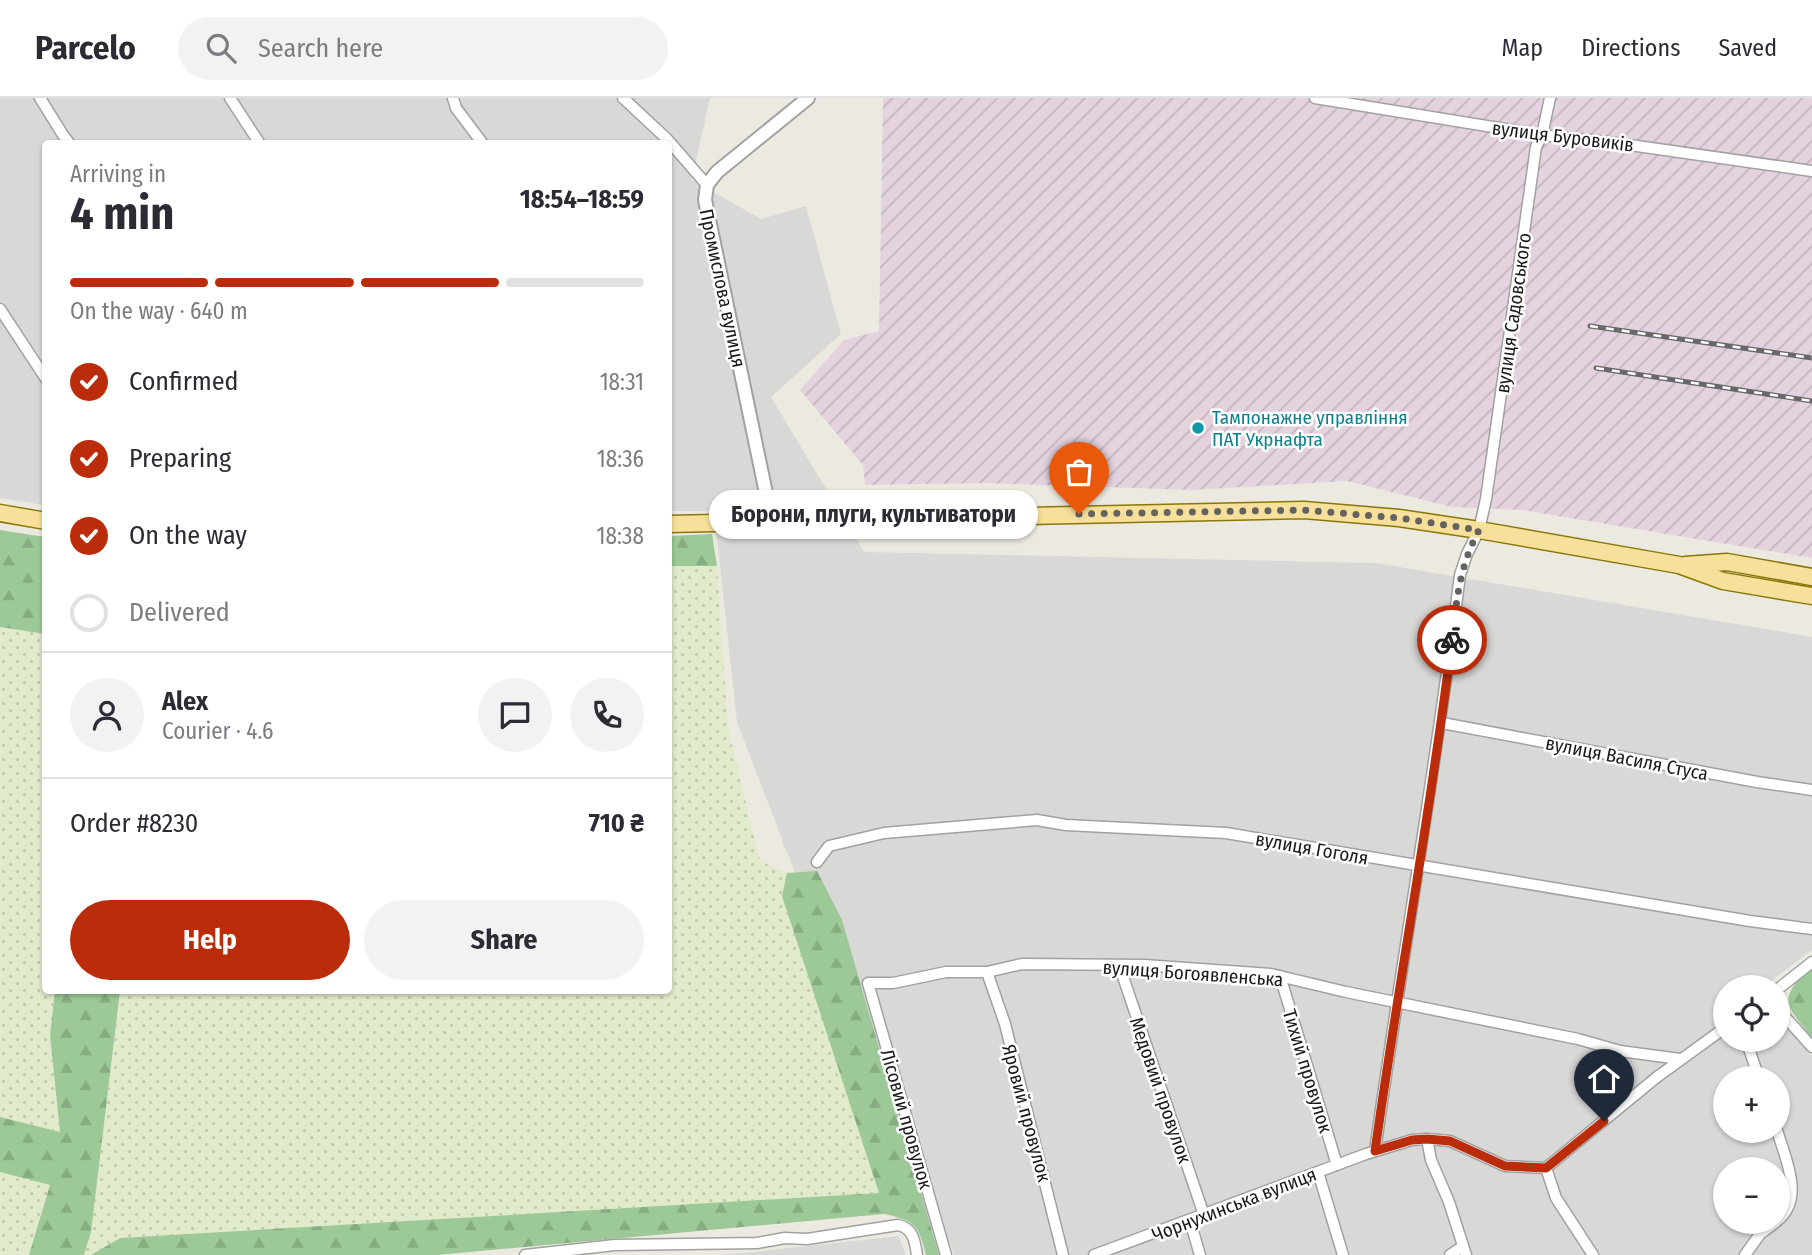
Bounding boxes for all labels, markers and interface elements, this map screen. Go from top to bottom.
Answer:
search box [178,17,668,80]
text: Parcelo [35,28,136,68]
icon: search [202,29,240,67]
text: Search here [258,33,383,64]
text: Map [1502,34,1543,62]
text: Directions [1581,34,1680,62]
text: Saved [1718,34,1777,62]
street label: вулиця Буровиків [1491,116,1635,157]
text: Arriving in [70,160,166,188]
text: 18:54–18:59 [520,184,644,215]
text: 4 min [70,186,174,241]
street label: Промислова вулиця [694,207,751,369]
street label: вулиця Садовського [1491,231,1536,395]
text: On the way · 640 m [70,297,248,325]
icon: check [70,363,108,401]
text: Confirmed [129,366,239,397]
text: 18:31 [600,368,644,396]
place label: Тампонажне управління ПАТ Укрнафта [1212,406,1408,451]
marker: Тампонажне управління ПАТ Укрнафта [1190,420,1206,436]
icon: check [70,440,108,478]
pin [1049,442,1109,514]
text: Preparing [129,443,231,474]
text: 18:36 [597,445,644,473]
icon: bag [1060,453,1098,491]
callout: Борони, плуги, культиватори [708,490,1037,538]
text: Борони, плуги, культиватори [731,500,1016,528]
icon: check [70,517,108,555]
text: On the way [129,520,247,551]
text: 18:38 [597,522,644,550]
text: Delivered [129,597,230,628]
courier [1417,605,1487,675]
icon: bike [1433,621,1471,659]
button: person [70,678,144,752]
button: chat [478,678,552,752]
button: phone [570,678,644,752]
text: Alex [162,686,208,717]
text: Courier · 4.6 [162,717,273,745]
street label: вулиця Василя Стуса [1544,731,1710,786]
text: Order #8230 [70,808,198,839]
text: 710 ₴ [589,808,644,839]
street label: вулиця Гоголя [1254,827,1370,870]
button: Help [70,900,350,980]
button: Share [364,900,644,980]
street label: вулиця Богоявленська [1102,956,1284,991]
map controls [1713,975,1790,1234]
button: locate [1713,975,1790,1052]
street label: Тихий провулок [1278,1007,1337,1136]
street label: Медовий провулок [1125,1014,1196,1166]
street label: Яровий провулок [997,1042,1056,1184]
street label: Лісовий провулок [876,1046,938,1192]
pin [1574,1049,1634,1121]
icon: home [1585,1060,1623,1098]
button: + [1713,1066,1790,1143]
button: − [1713,1157,1790,1234]
street label: Чорнухинська вулиця [1149,1163,1320,1246]

